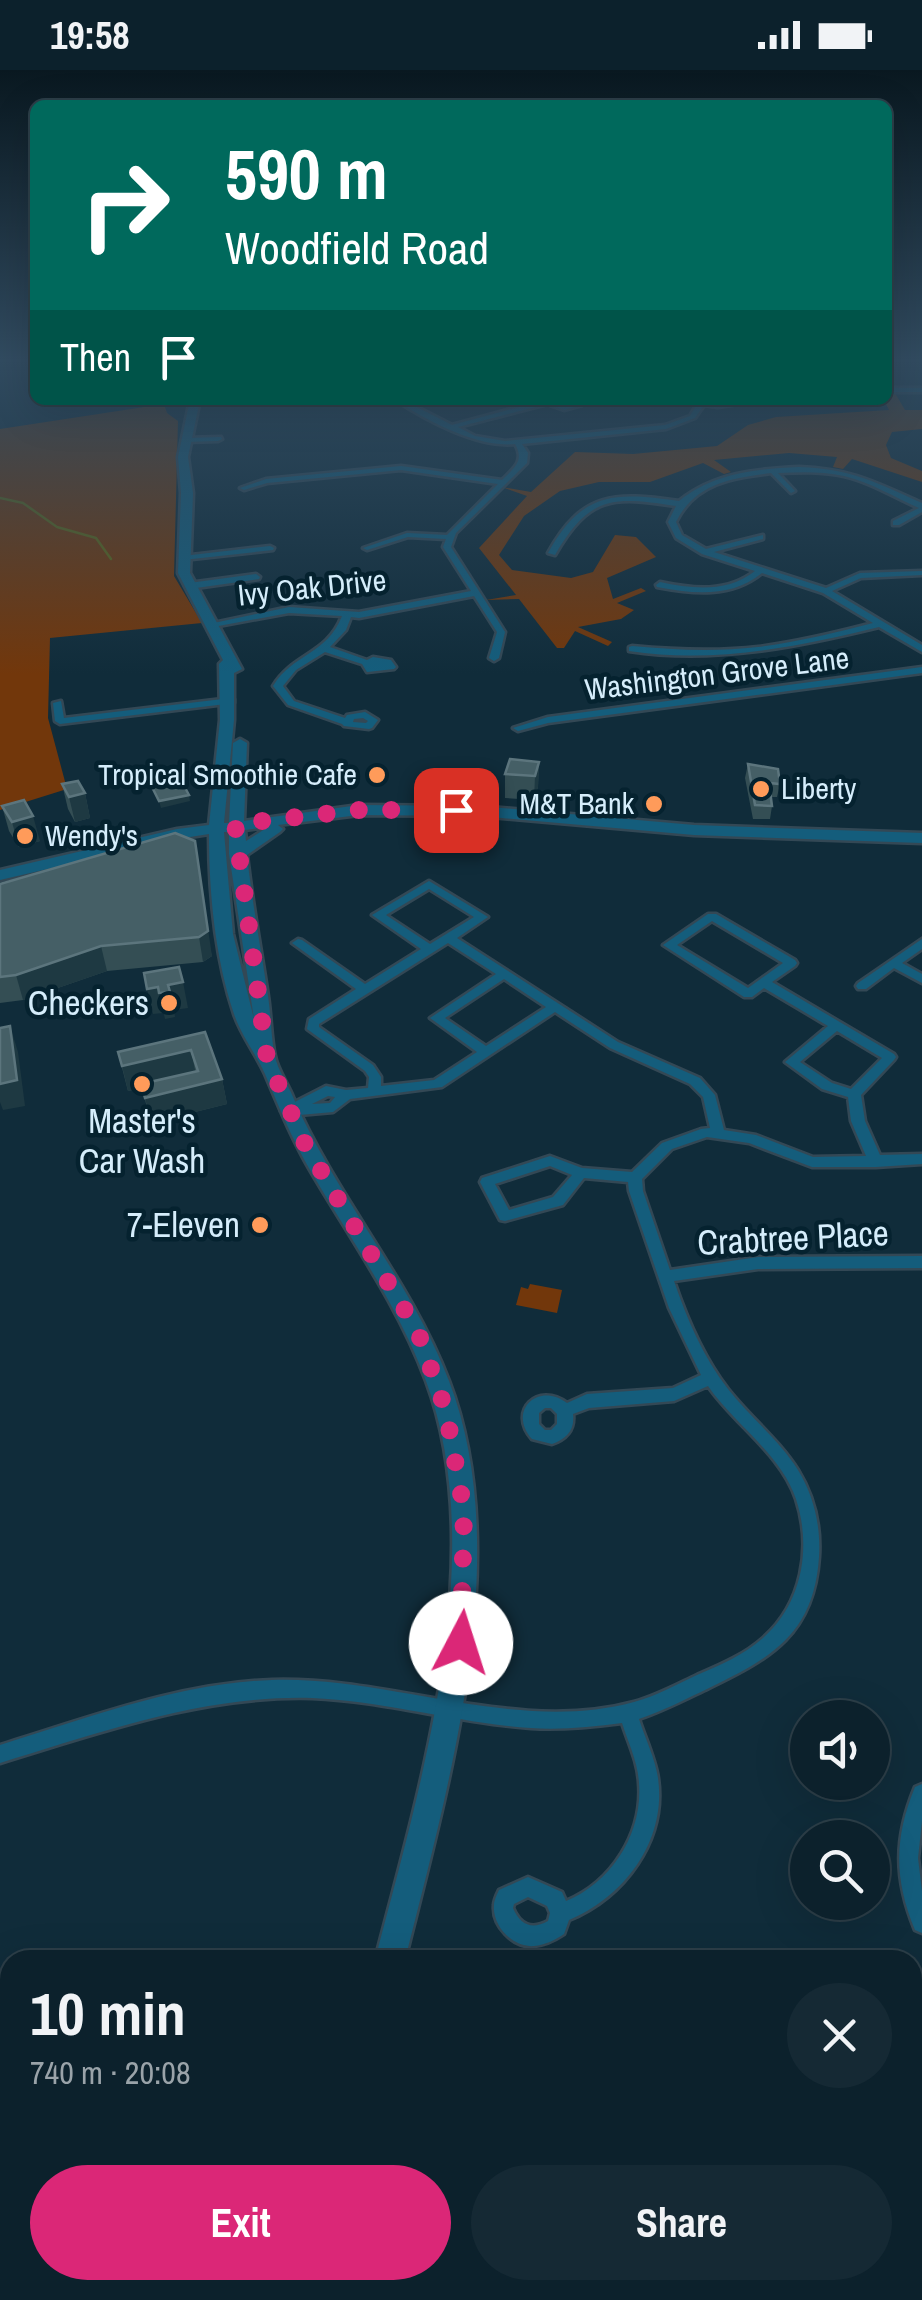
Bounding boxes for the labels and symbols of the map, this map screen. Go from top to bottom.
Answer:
street label: Ivy Oak Drive [236,559,388,615]
street label: Washington Grove Lane [583,637,851,709]
place label: Tropical Smoothie Cafe [98,754,357,794]
marker: Tropical Smoothie Cafe [366,764,388,786]
pin [414,768,499,853]
place label: Liberty [781,768,857,808]
marker: Liberty [750,778,772,800]
place label: M&T Bank [520,783,635,823]
marker: M&T Bank [643,793,665,815]
place label: Wendy's [45,815,138,855]
marker: Wendy's [14,825,36,847]
place label: Checkers [28,979,149,1026]
marker: Checkers [158,992,180,1014]
marker: Master's Car Wash [131,1073,153,1095]
place label: Master's Car Wash [79,1097,205,1184]
place label: 7-Eleven [127,1201,240,1248]
street label: Crabtree Place [696,1209,890,1266]
marker: 7-Eleven [249,1214,271,1236]
position arrow [409,1591,513,1695]

